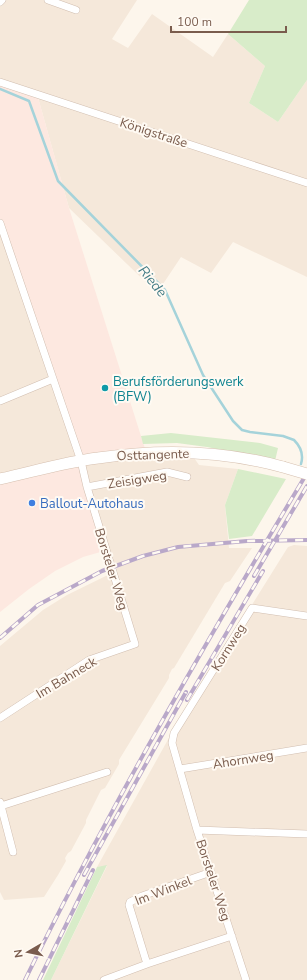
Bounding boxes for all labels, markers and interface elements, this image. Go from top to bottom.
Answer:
scale bar [171,8,286,34]
text: 100 m [177,14,212,30]
street label: Königstraße [117,114,190,152]
water label: Riede [134,262,172,302]
place label: Berufsförderungswerk (BFW) [113,373,244,406]
marker: Berufsförderungswerk (BFW) [100,383,110,393]
street label: Osttangente [116,445,190,465]
street label: Zeisigweg [106,466,168,494]
place label: Ballout-Autohaus [40,495,144,513]
marker: Ballout-Autohaus [27,498,37,508]
street label: Borsteler Weg [90,526,132,613]
street label: Kornweg [207,620,250,675]
street label: Im Bahneck [33,652,101,703]
street label: Ahornweg [211,746,275,774]
street label: Borsteler Weg [191,837,235,924]
street label: Im Winkel [132,872,195,910]
north arrow [8,932,48,972]
text: N [11,948,27,959]

